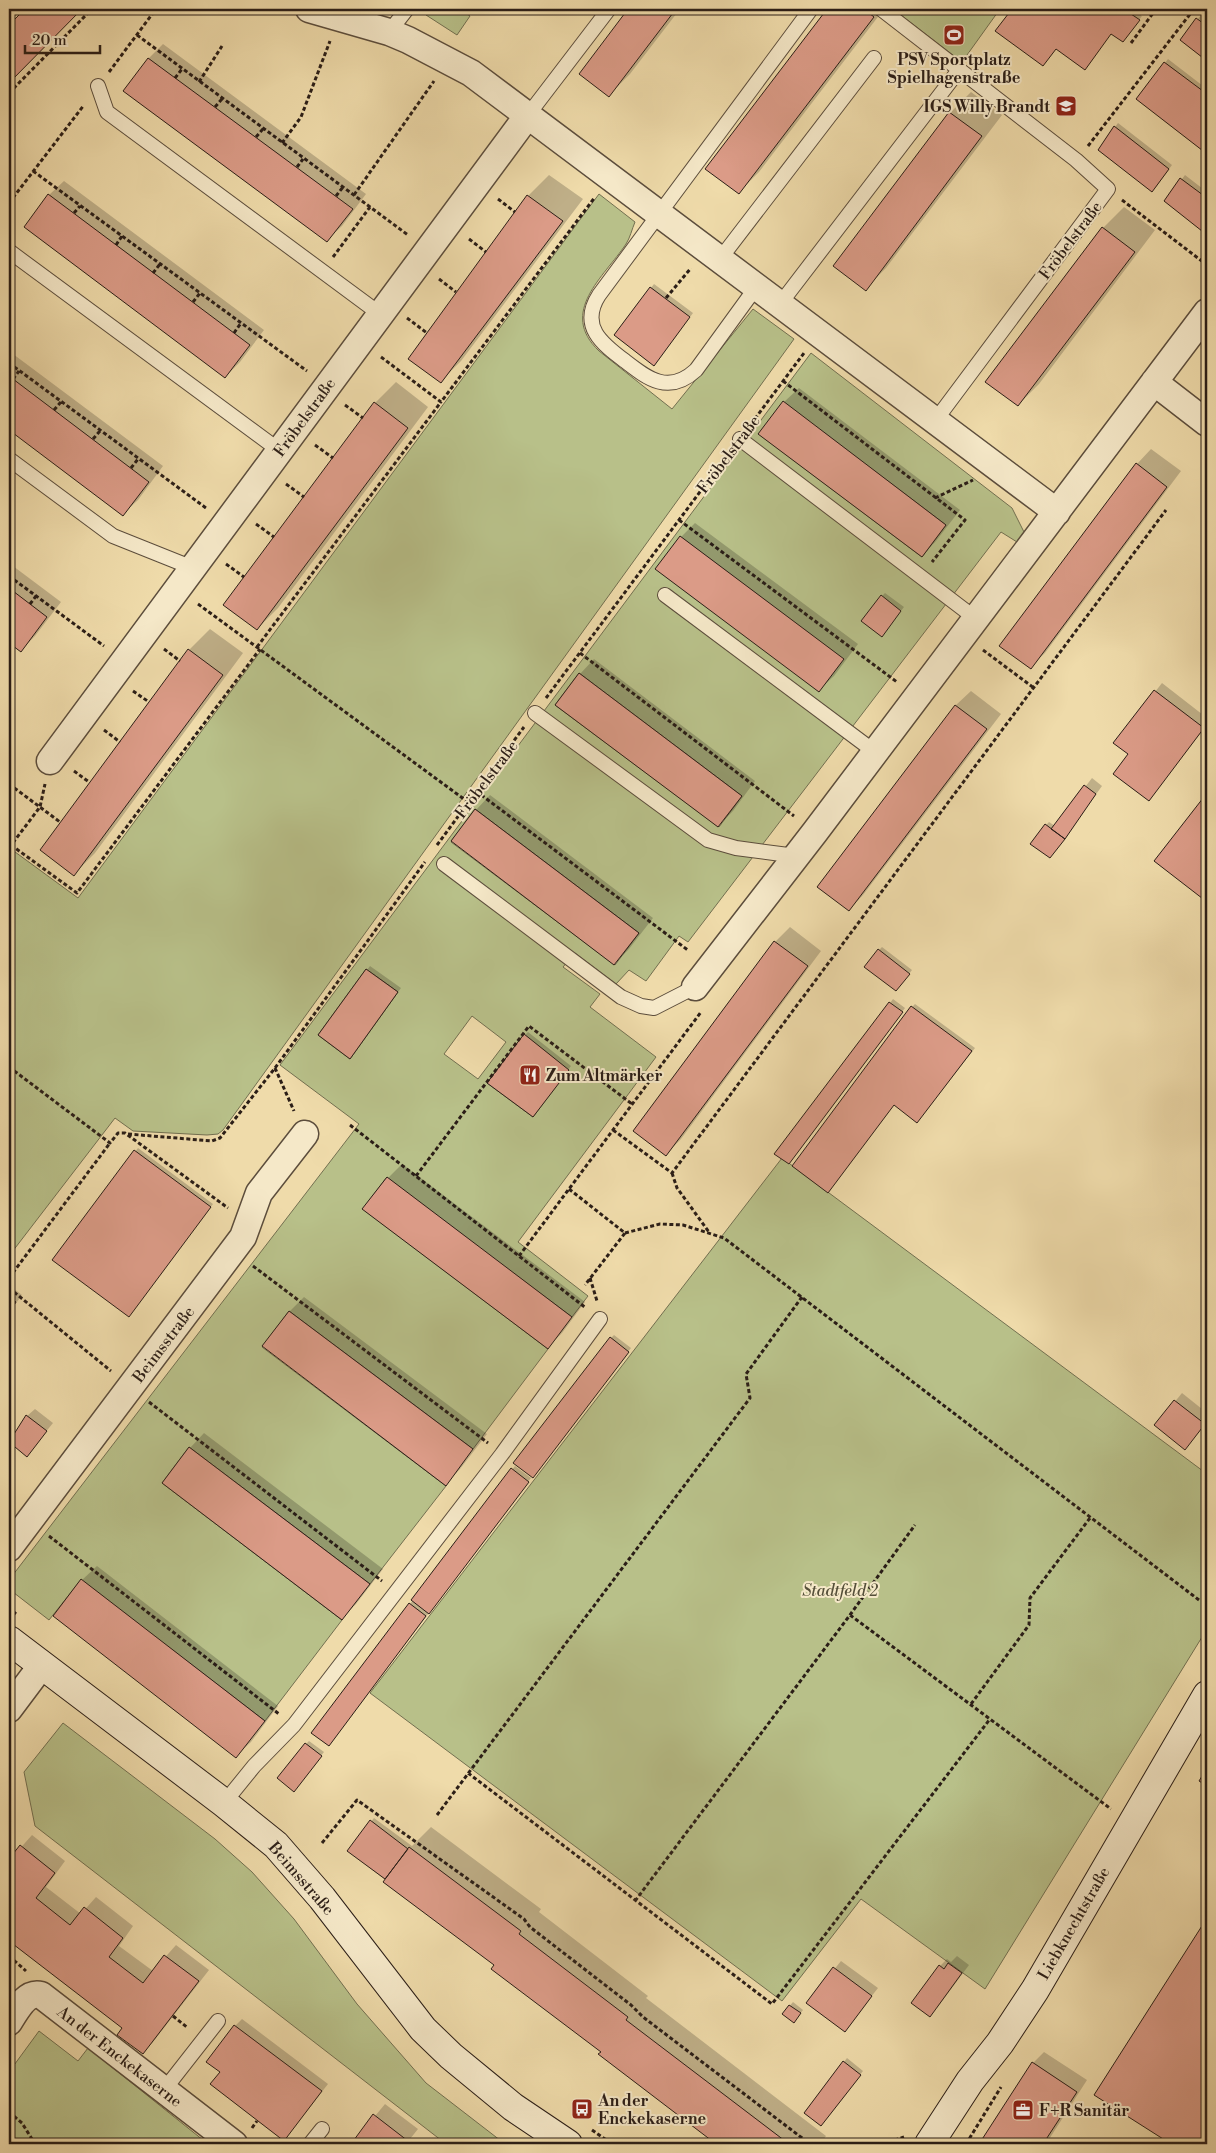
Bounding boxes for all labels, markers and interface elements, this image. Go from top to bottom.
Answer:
scale bar [25,22,100,54]
sports icon: PSV Sportplatz Spielhagenstraße [942,23,966,47]
text: 20 m [32,31,67,50]
place label: PSV Sportplatz Spielhagenstraße [888,50,1021,88]
school or university icon: IGS Willy Brandt [1054,94,1078,118]
place label: IGS Willy Brandt [923,97,1050,117]
street label: Fröbelstraße [1035,198,1107,284]
street label: Fröbelstraße [269,374,340,461]
street label: Fröbelstraße [693,412,765,498]
street label: Fröbelstraße [451,737,523,823]
restaurant icon: Zum Altmärker [518,1063,542,1087]
place label: Zum Altmärker [546,1066,663,1086]
street label: Beimsstraße [128,1302,199,1388]
park label: Stadtfeld 2 [802,1581,878,1601]
street label: Beimsstraße [263,1837,338,1919]
street label: Liebknechtstraße [1033,1864,1114,1983]
street label: An der Enckekaserne [52,2001,186,2112]
place label: An der Enckekaserne [597,2091,706,2129]
bus stop icon: An der Enckekaserne [570,2097,594,2121]
office icon: F+R Sanitär [1011,2098,1035,2122]
place label: F+R Sanitär [1039,2101,1129,2121]

